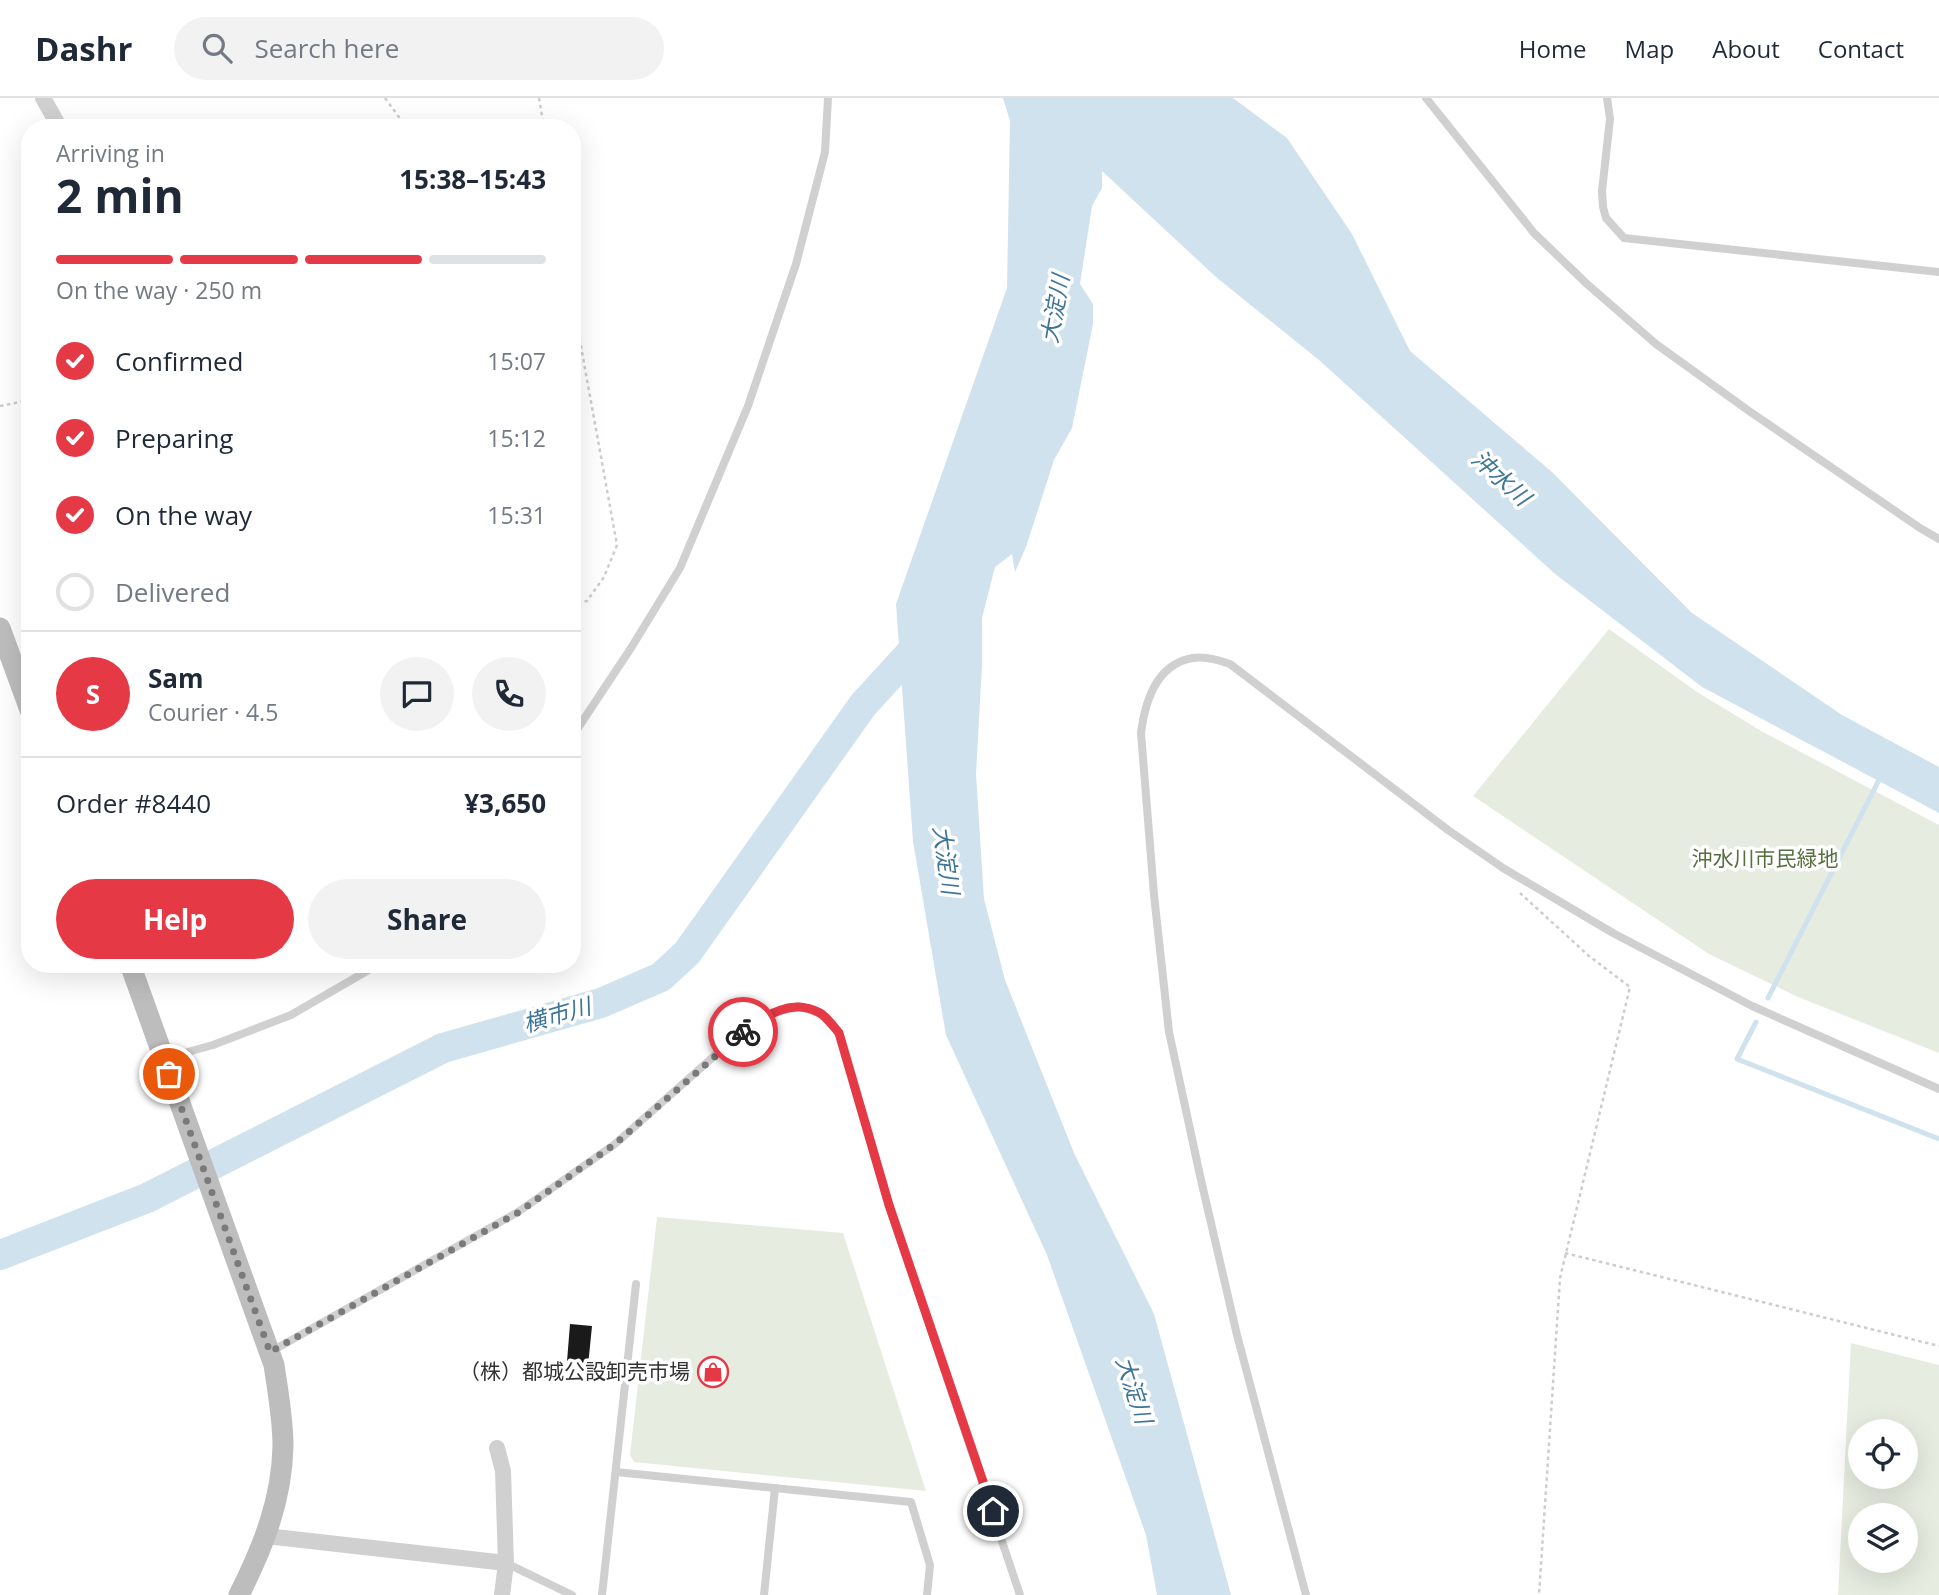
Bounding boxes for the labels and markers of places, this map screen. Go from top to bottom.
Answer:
pin [139,1044,199,1104]
shop icon: （株）都城公設卸売市場 [696,1355,730,1389]
place label: （株）都城公設卸売市場 [459,1357,690,1385]
pin [963,1481,1023,1541]

